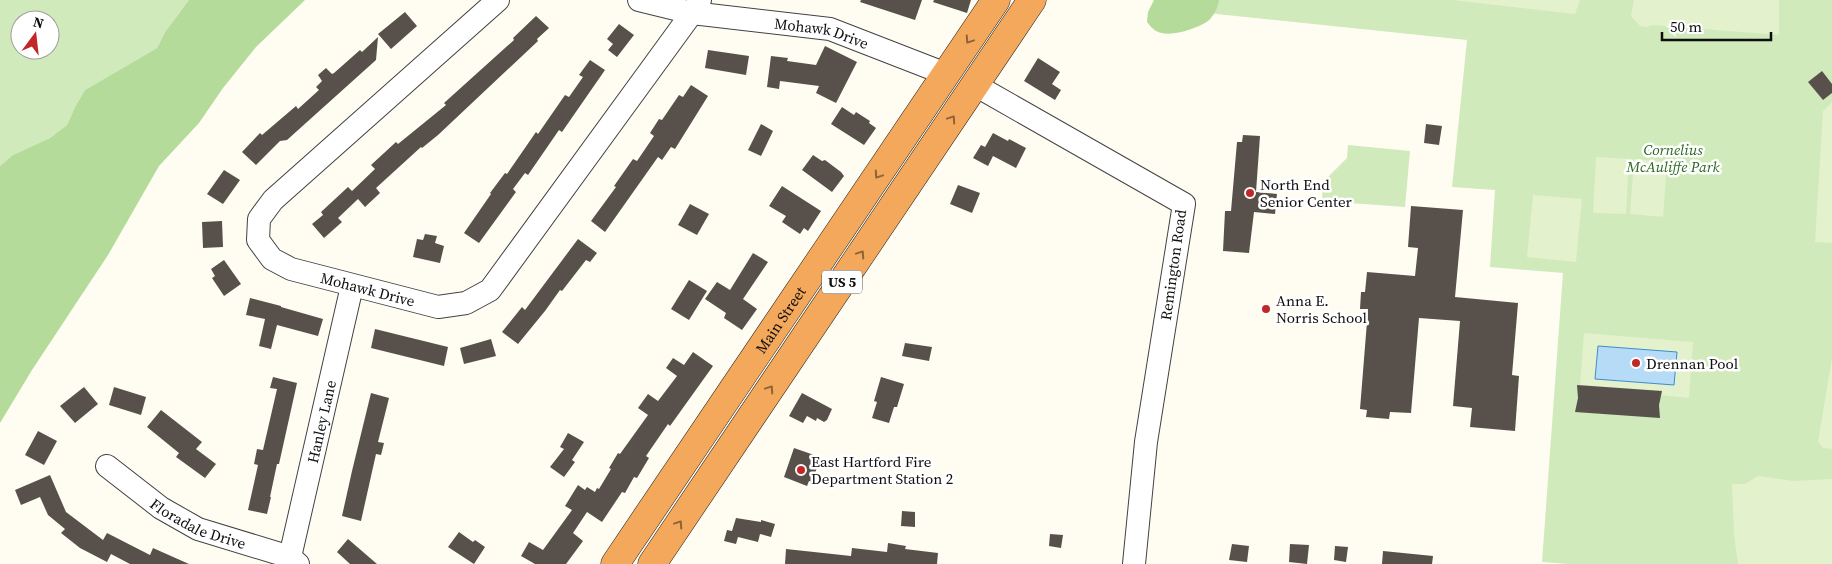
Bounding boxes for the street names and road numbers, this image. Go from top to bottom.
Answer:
street label: Mohawk Drive [773,12,872,54]
street label: Remington Road [1155,208,1191,322]
street label: Mohawk Drive [318,267,418,311]
road number: US 5 [822,270,862,294]
street label: Main Street [750,282,810,357]
street label: Hanley Lane [301,378,341,465]
street label: Floradale Drive [146,493,249,554]

